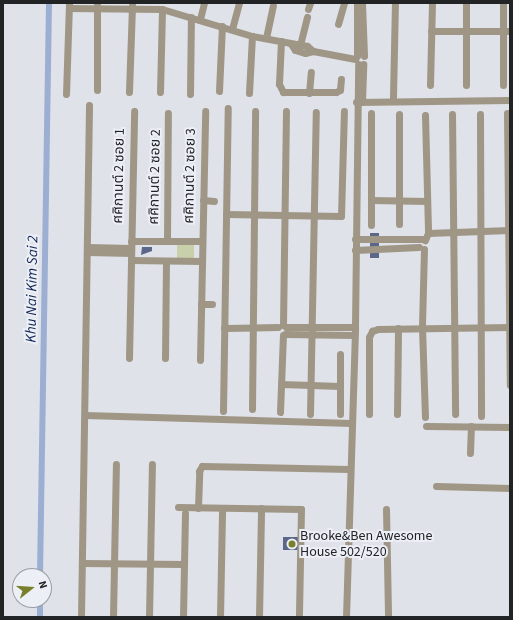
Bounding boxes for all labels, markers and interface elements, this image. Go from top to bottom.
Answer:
street label: ศศิกานต์ 2 ซอย 1 [110,128,128,224]
street label: ศศิกานต์ 2 ซอย 3 [181,128,199,224]
street label: ศศิกานต์ 2 ซอย 2 [146,129,164,225]
water label: Khu Nai Kim Sai 2 [22,235,42,343]
place label: Brooke&Ben Awesome House 502/520 [300,528,432,560]
marker: Brooke&Ben Awesome House 502/520 [287,539,297,549]
north arrow [12,568,52,608]
text: N [35,579,51,590]

